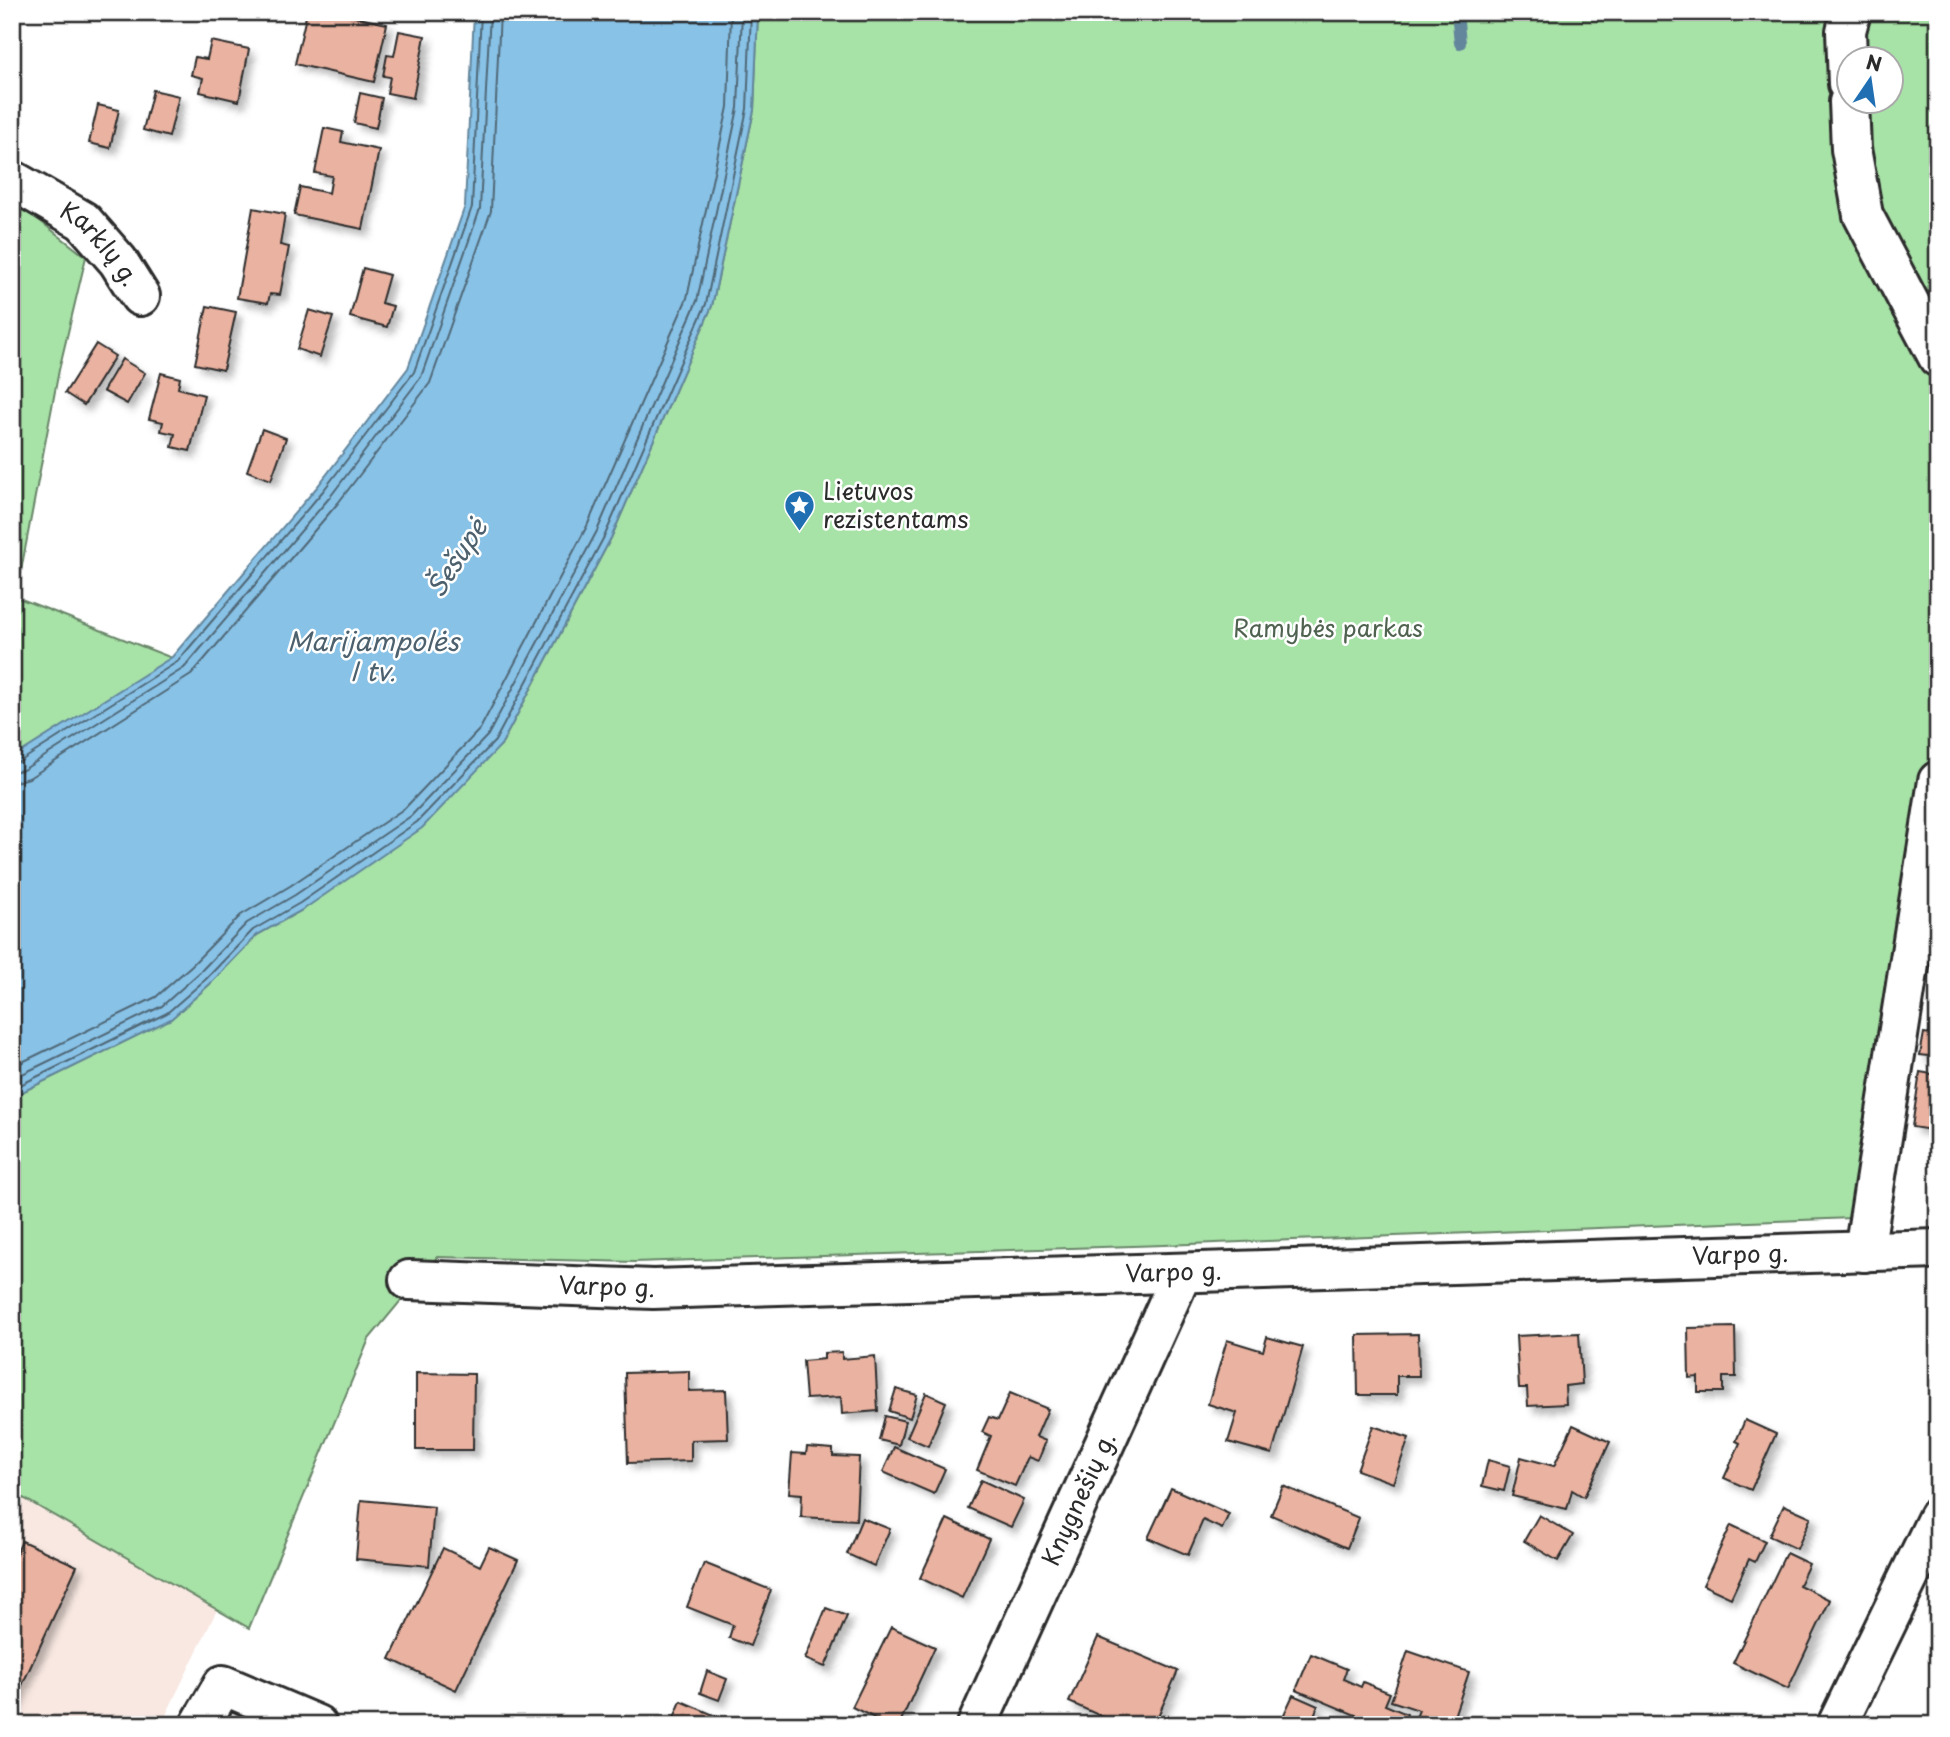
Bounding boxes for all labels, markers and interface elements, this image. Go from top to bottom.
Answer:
north arrow [1834,46,1904,116]
text: N [1864,47,1885,78]
street label: Karklų g. [54,192,149,293]
place label: Lietuvos rezistentams [823,472,969,536]
place icon: Lietuvos rezistentams [783,489,817,533]
water label: Šešupė [416,509,497,604]
park label: Ramybės parkas [1233,609,1423,645]
water label: Marijampolės I tv. [287,621,461,690]
street label: Varpo g. [1691,1234,1789,1273]
street label: Varpo g. [1125,1251,1222,1290]
street label: Varpo g. [558,1266,656,1305]
street label: Knygnešių g. [1032,1425,1124,1571]

